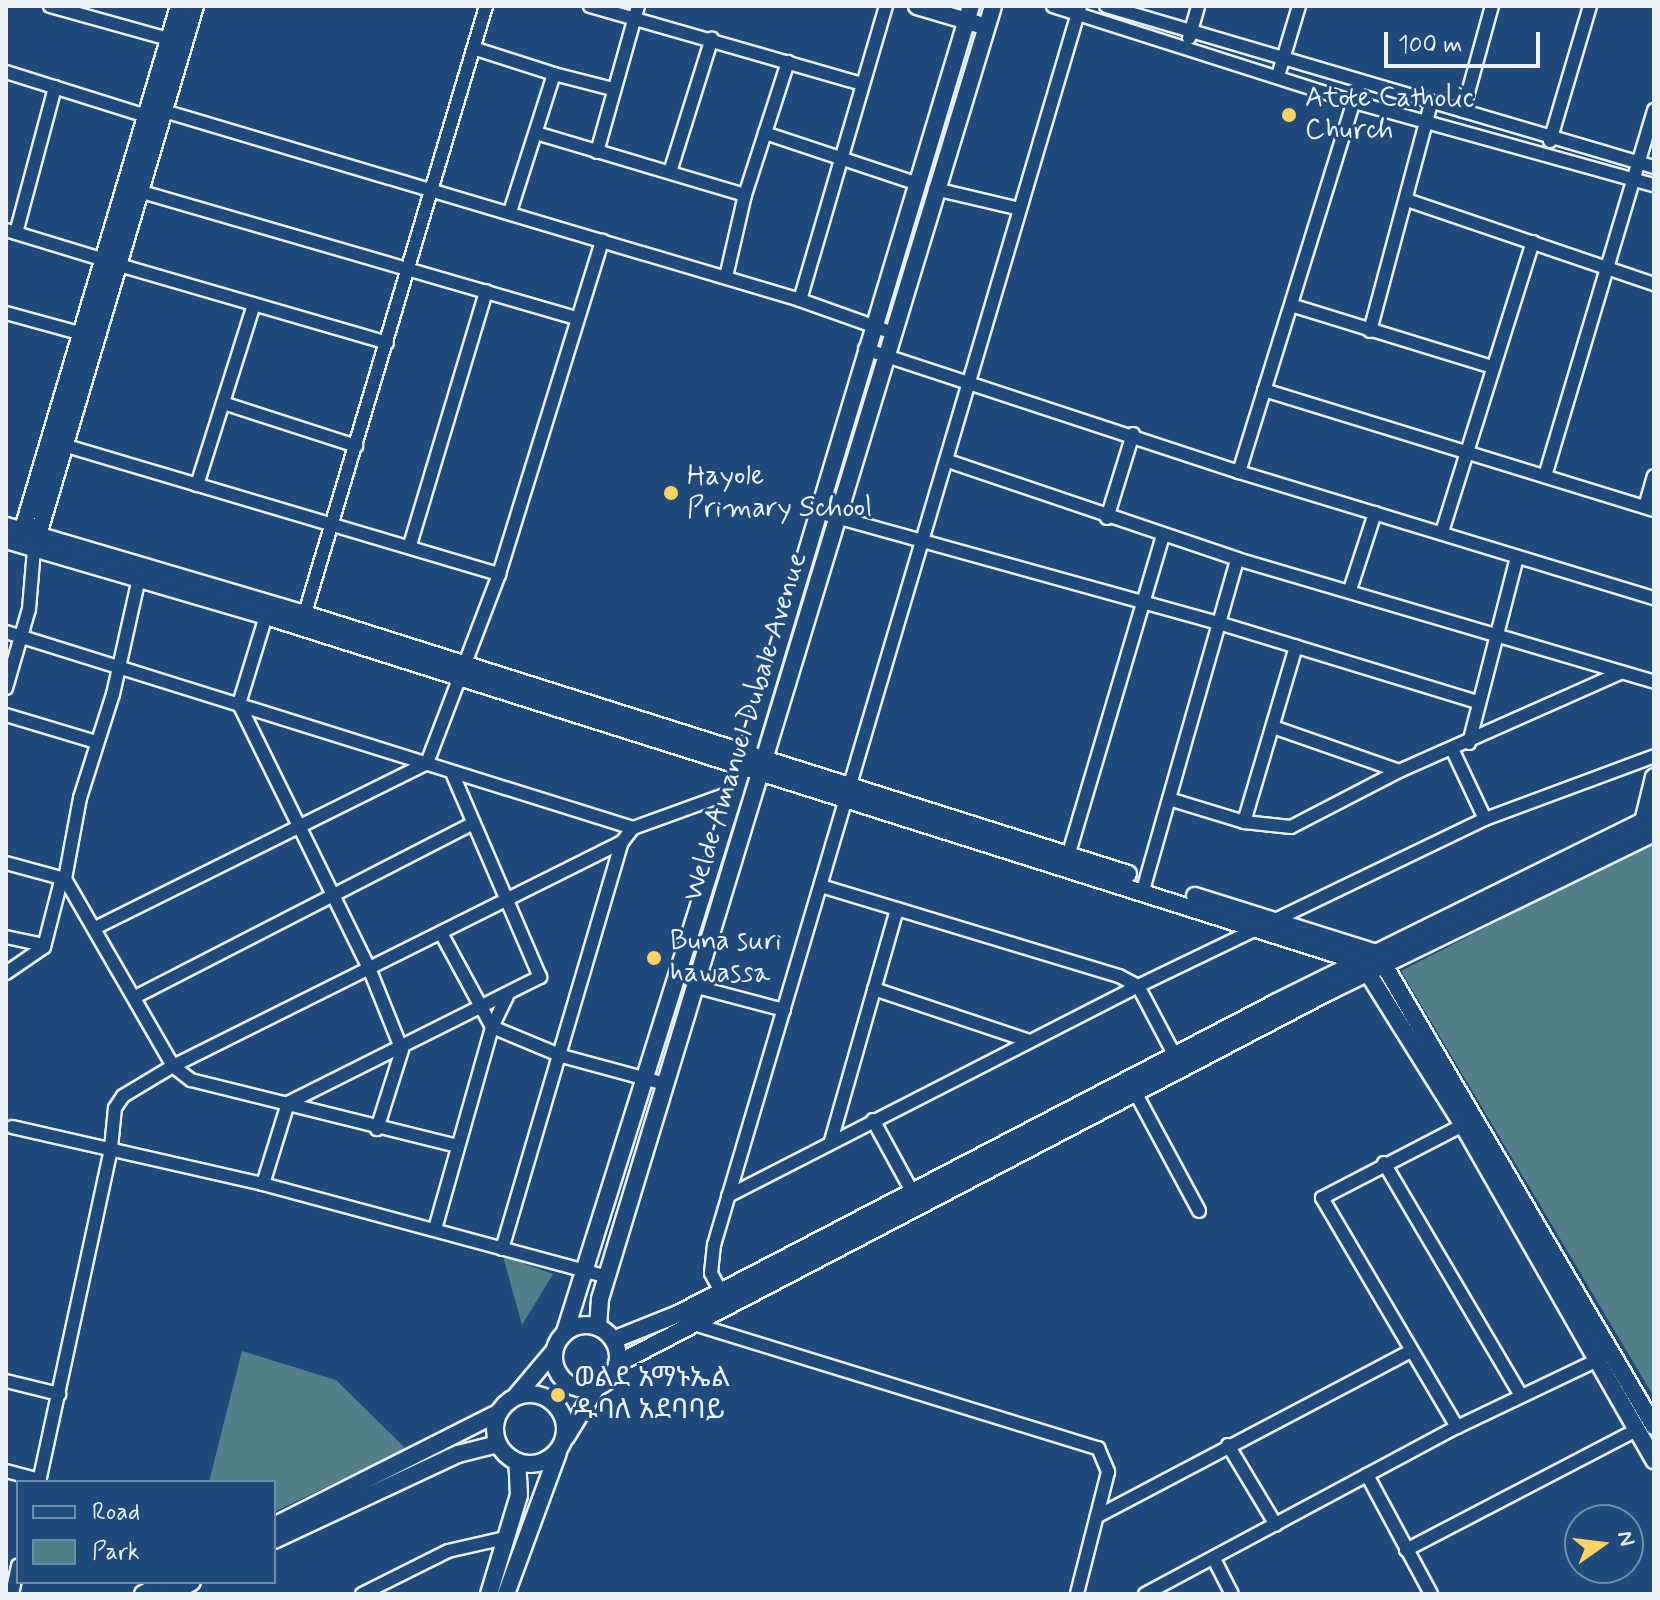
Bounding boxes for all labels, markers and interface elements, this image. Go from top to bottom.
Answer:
scale bar [1388,16,1544,66]
text: 100 m [1398,30,1462,61]
place label: Atote Catholic Church [1305,82,1476,148]
marker: Atote Catholic Church [1280,106,1298,124]
place label: Hayole Primary School [687,460,872,526]
marker: Hayole Primary School [662,484,680,502]
street label: Welde Amanuel Dubale Avenue [676,546,816,908]
place label: Buna suri hawassa [670,925,781,991]
marker: Buna suri hawassa [645,949,663,967]
place label: ወልደ አማኑኤል ዱባለ አደባባይ [574,1362,730,1428]
marker: ወልደ አማኑኤል ዱባለ አደባባይ [549,1386,567,1404]
legend [16,1480,276,1584]
text: Road [92,1497,140,1528]
north arrow [1564,1504,1644,1584]
text: N [1610,1528,1641,1549]
text: Park [92,1537,140,1568]

